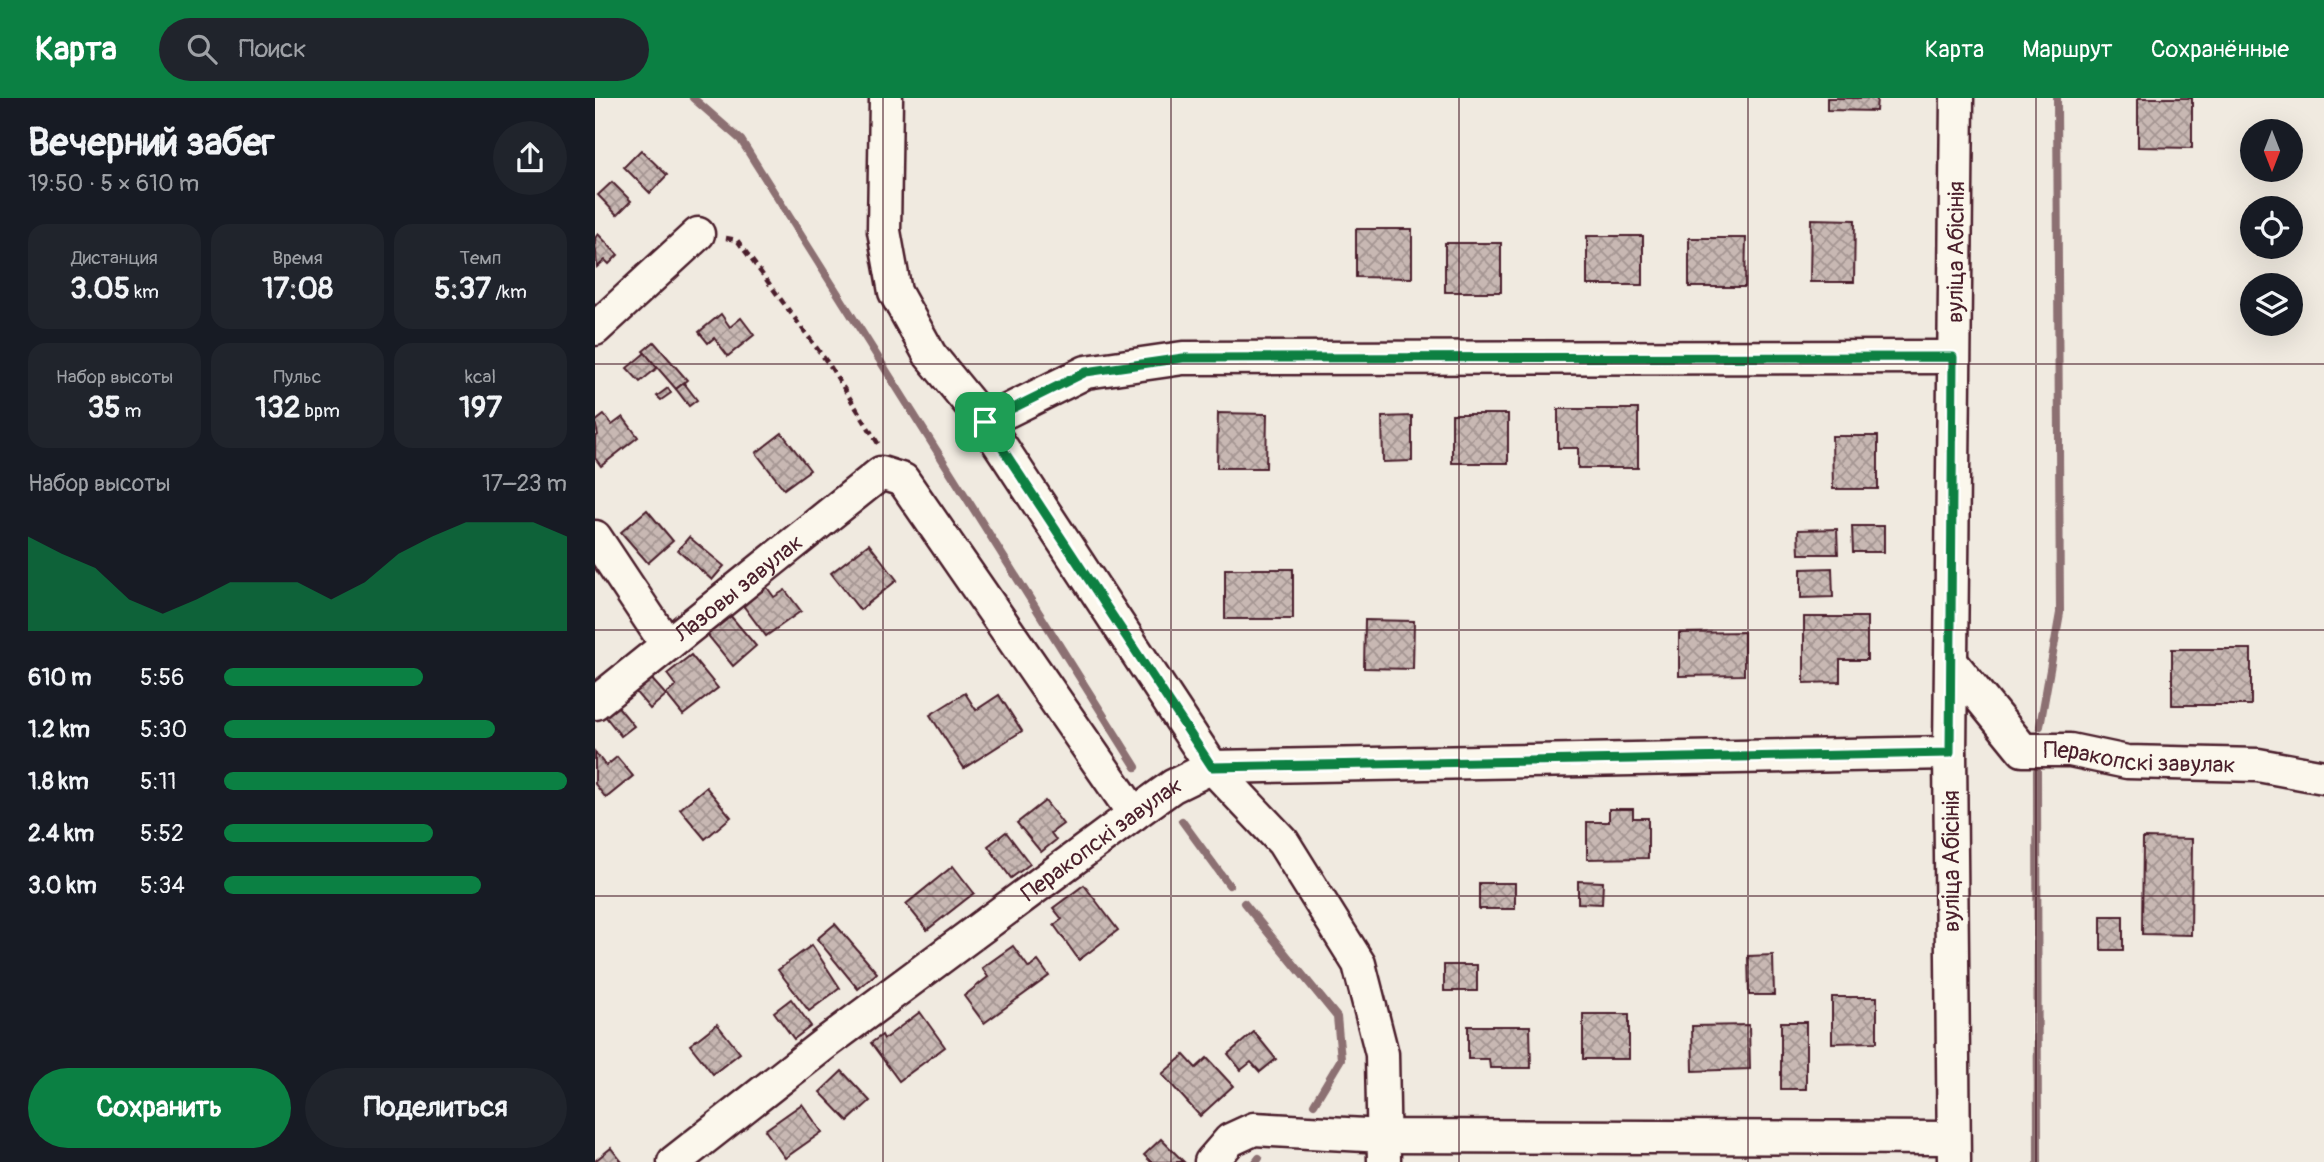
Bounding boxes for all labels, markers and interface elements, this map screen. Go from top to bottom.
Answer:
search box [159,18,649,81]
text: Карта [35,29,117,70]
icon: search [183,30,221,68]
text: Поиск [239,33,307,65]
text: Карта [1925,35,1984,64]
text: Маршрут [2022,35,2113,64]
text: Сохранённые [2151,35,2289,64]
text: Вечерний забег [28,119,275,167]
north arrow [2240,119,2303,182]
map controls [2240,119,2303,336]
button: share [493,121,567,195]
text: 19:50 · 5 × 610 m [28,169,199,198]
street label: вуліца Абісінія [1941,181,1971,323]
button: locate [2240,196,2303,259]
text: Дистанция [71,246,158,270]
text: Время [272,246,323,270]
text: Темп [459,246,502,270]
text: 3.05 [70,270,130,307]
text: 17:08 [262,270,333,307]
text: 5:37 [434,270,491,307]
button: layers [2240,273,2303,336]
text: km [130,280,159,304]
text: /km [491,280,527,304]
text: Набор высоты [56,365,173,389]
text: Пульс [274,365,321,389]
text: kcal [465,365,496,389]
text: 35 [88,389,121,426]
text: 132 [255,389,300,426]
text: 197 [459,389,502,426]
pin [955,392,1015,452]
text: m [121,399,142,423]
text: bpm [300,399,340,423]
icon: arrive [966,403,1004,441]
text: Набор высоты [28,469,170,498]
text: 17–23 m [482,469,567,498]
street label: Лазовы завулак [668,528,809,649]
text: 610 m [28,663,92,692]
text: 5:56 [140,663,184,692]
text: 1.2 km [28,715,90,744]
text: 5:30 [140,715,187,744]
street label: Перакопскі завулак [2044,736,2236,779]
text: 1.8 km [28,767,89,796]
text: 5:11 [140,767,177,796]
street label: Перакопскі завулак [1015,770,1187,908]
street label: вуліца Абісінія [1937,790,1966,932]
text: 2.4 km [28,819,94,848]
text: 5:52 [140,819,184,848]
text: 3.0 km [28,871,97,900]
text: 5:34 [140,871,185,900]
button: Сохранить [28,1068,291,1148]
button: Поделиться [305,1068,567,1148]

